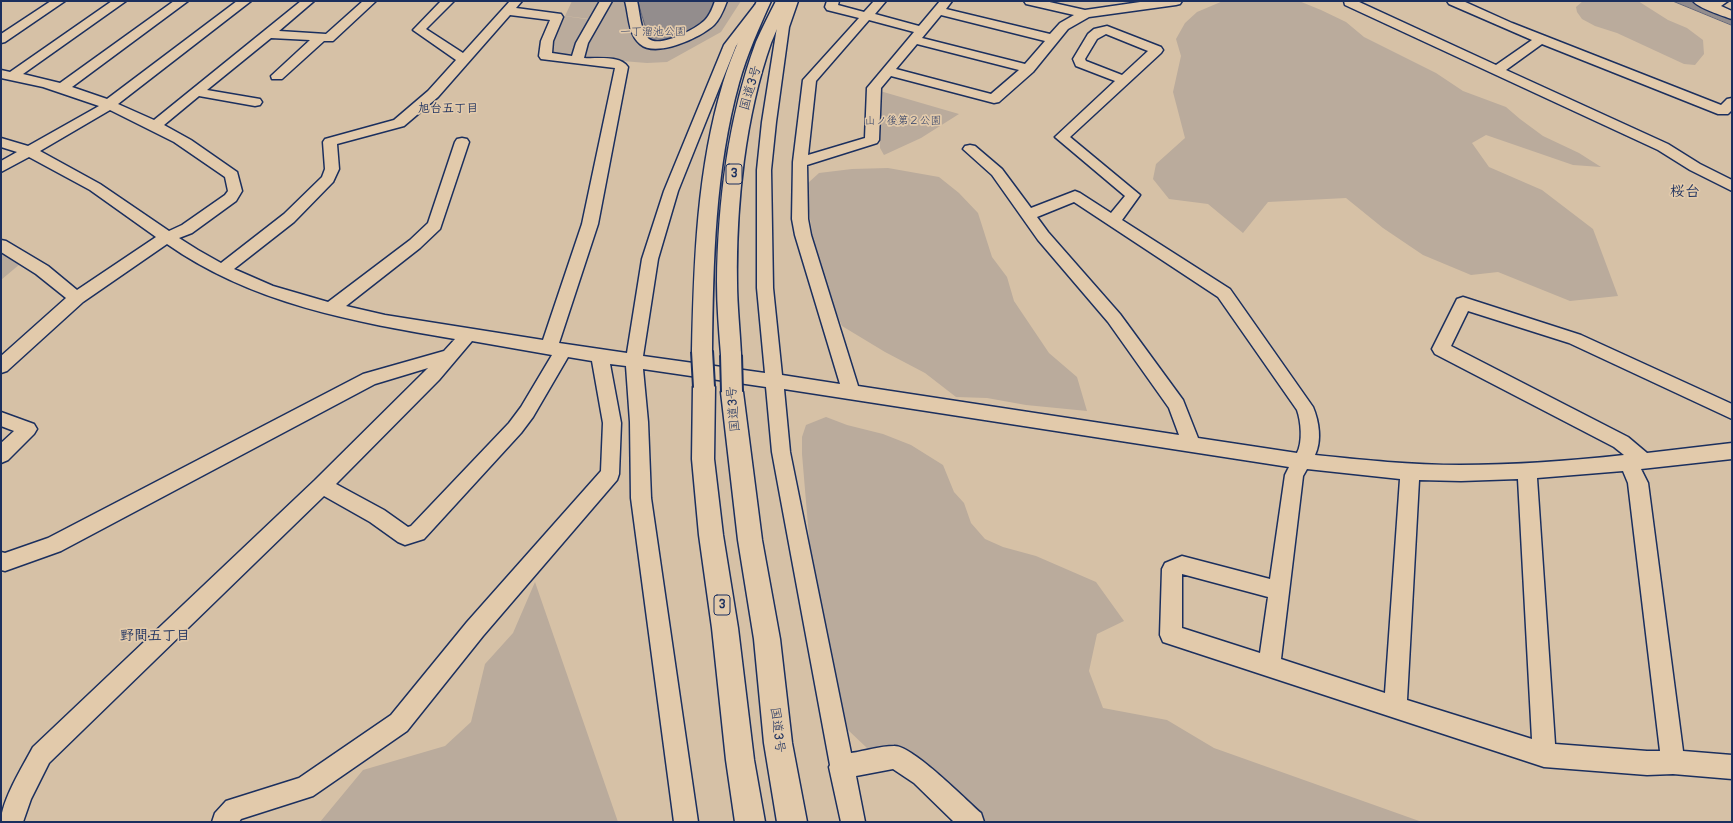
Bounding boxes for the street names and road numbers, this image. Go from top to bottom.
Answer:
street label: 国道3号 [737,64,765,112]
road number: 3 [726,164,742,184]
street label: 国道3号 [724,385,744,433]
road number: 3 [714,595,730,615]
street label: 国道3号 [766,706,788,754]

